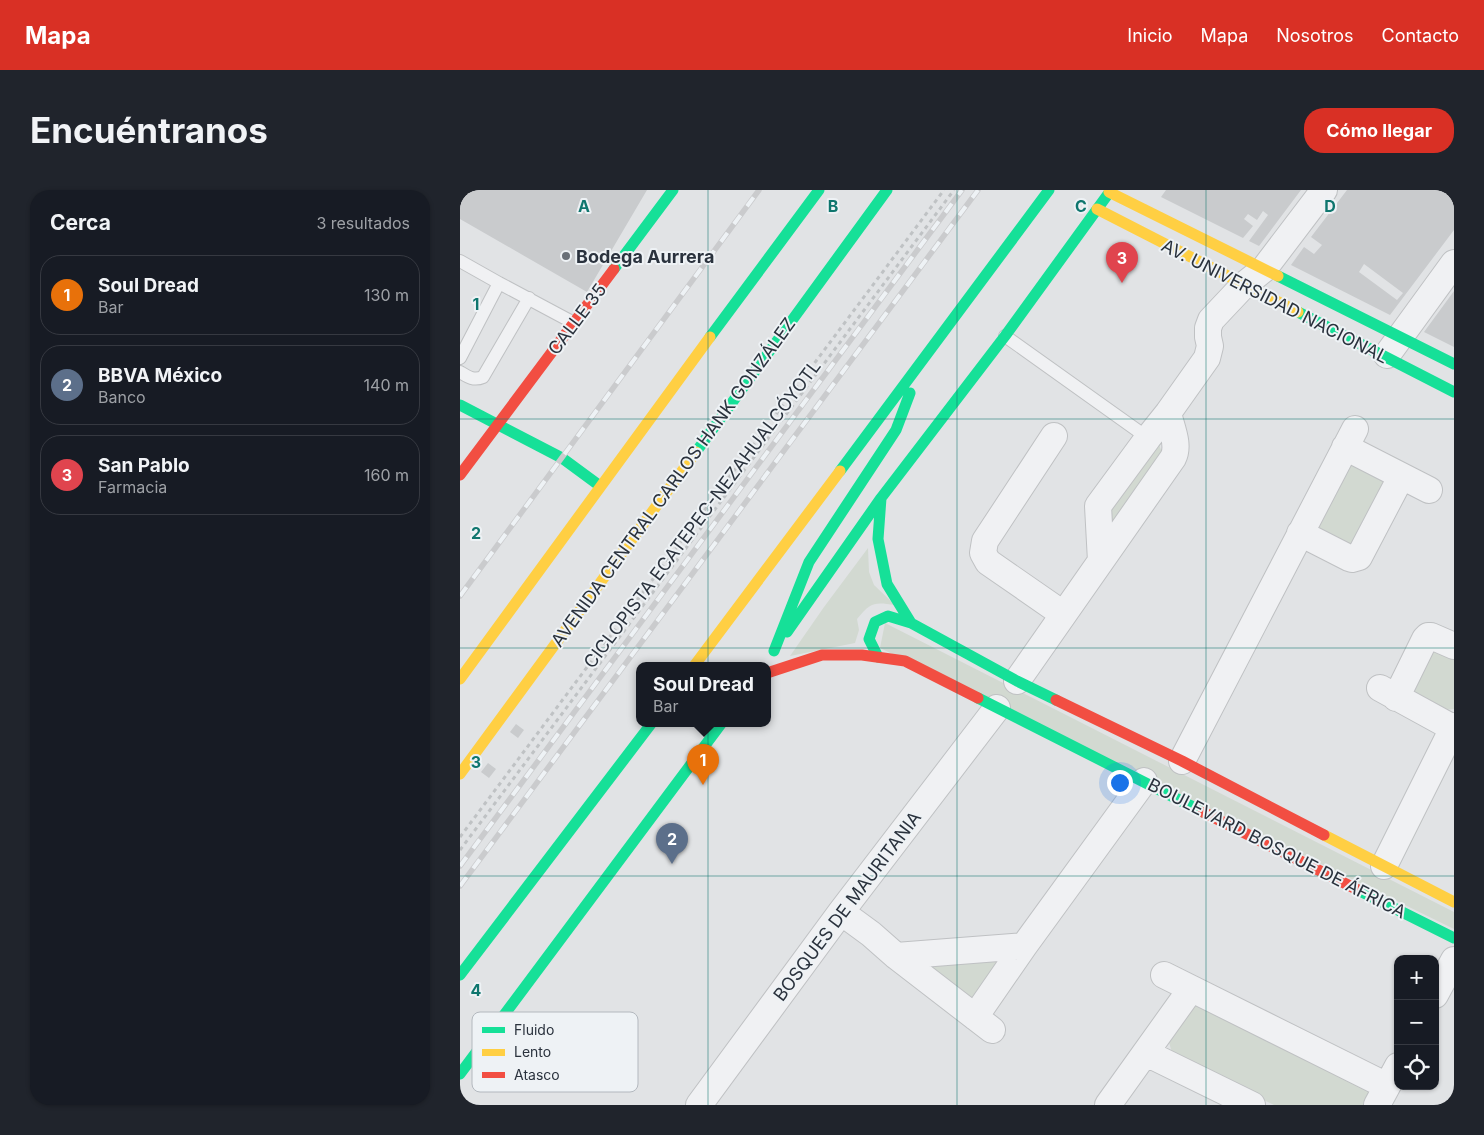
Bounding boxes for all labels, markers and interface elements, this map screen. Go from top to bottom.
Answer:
text: Mapa [25,21,91,50]
text: Inicio [1127,25,1173,46]
text: Mapa [1201,25,1248,46]
text: Nosotros [1276,25,1354,46]
text: Contacto [1382,25,1459,46]
button: Cómo llegar [1304,108,1454,153]
text: Encuéntranos [30,109,268,151]
text: A [578,196,590,216]
text: B [828,196,838,216]
text: C [1075,196,1087,216]
text: D [1324,196,1336,216]
text: Cerca [50,210,111,235]
text: 3 resultados [316,213,410,233]
street label: AV. UNIVERSIDAD NACIONAL [1158,235,1392,367]
pin: 3 [1106,242,1138,283]
place label: Bodega Aurrera [576,246,714,267]
marker: Bodega Aurrera [560,250,572,262]
text: Soul Dread [98,274,199,297]
street label: CALLE 35 [543,279,611,359]
text: 1 [64,285,70,305]
text: 130 m [364,285,409,305]
text: 1 [473,294,479,314]
text: Bar [98,297,123,317]
street label: AVENIDA CENTRAL CARLOS HANK GONZÁLEZ [546,313,799,650]
street label: CICLOPISTA ECATEPEC-NEZAHUALCÓYOTL [578,355,825,672]
text: BBVA México [98,364,222,387]
text: 2 [62,375,72,395]
text: 140 m [364,375,409,395]
text: Banco [98,387,146,407]
text: San Pablo [98,454,190,477]
text: 3 [62,465,72,485]
text: 160 m [364,465,409,485]
text: Farmacia [98,477,167,497]
text: 2 [471,523,481,543]
popup [636,662,771,727]
text: Soul Dread [653,673,754,696]
text: Bar [653,696,678,716]
pin: 1 [687,744,719,785]
text: 3 [471,752,481,772]
your location [1107,770,1133,796]
street label: BOULEVARD BOSQUE DE ÁFRICA [1144,773,1410,922]
street label: BOSQUES DE MAURITANIA [769,807,925,1005]
pin: 2 [656,823,688,864]
map controls [1394,955,1439,1090]
button: + [1394,955,1439,1000]
text: 4 [471,980,482,1000]
button: − [1394,1000,1439,1045]
legend [472,1012,638,1092]
text: Fluido [514,1021,554,1038]
text: Lento [514,1043,551,1060]
button: locate [1394,1045,1439,1090]
text: Atasco [514,1066,560,1083]

